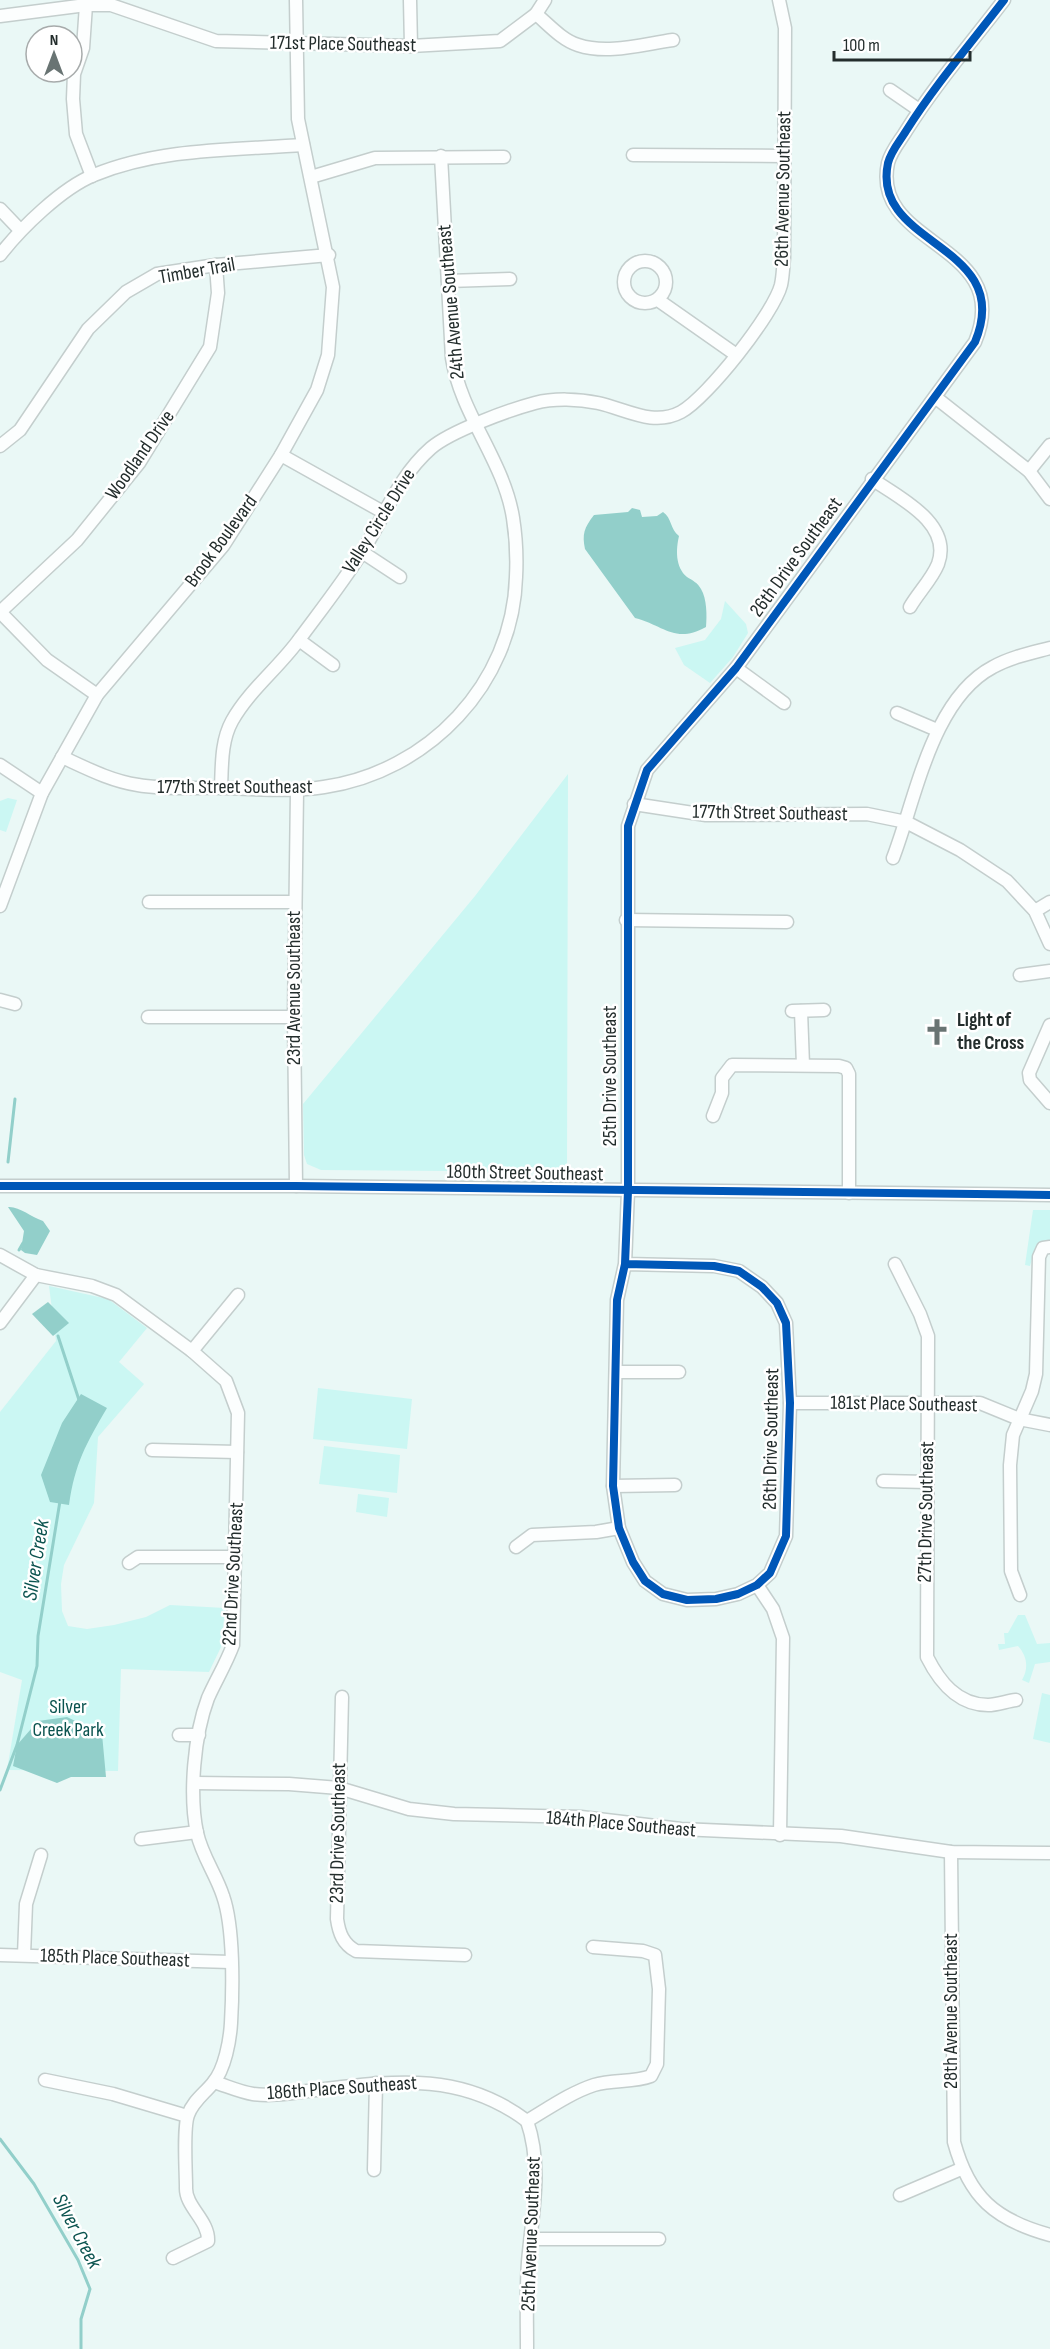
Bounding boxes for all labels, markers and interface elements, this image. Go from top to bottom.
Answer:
north arrow [24,24,84,84]
scale bar [834,24,970,62]
text: N [50,31,58,50]
street label: 171st Place Southeast [270,31,416,57]
text: 100 m [843,35,880,56]
street label: 26th Avenue Southeast [770,111,796,267]
street label: 24th Avenue Southeast [432,224,470,380]
street label: Timber Trail [157,252,237,290]
street label: Woodland Drive [100,406,180,504]
street label: Valley Circle Drive [337,464,421,578]
street label: Brook Boulevard [180,490,262,592]
street label: 26th Drive Southeast [745,493,847,621]
street label: 177th Street Southeast [157,775,313,799]
street label: 177th Street Southeast [692,800,848,826]
street label: 23rd Avenue Southeast [282,911,306,1065]
street label: 25th Drive Southeast [598,1005,622,1147]
place label: Light of the Cross [957,1008,1025,1055]
church icon: Light of the Cross [922,1017,952,1047]
street label: 180th Street Southeast [446,1160,604,1186]
street label: 26th Drive Southeast [758,1368,784,1510]
street label: 181st Place Southeast [830,1391,978,1417]
street label: 27th Drive Southeast [913,1441,939,1583]
street label: 22nd Drive Southeast [217,1502,249,1646]
water label: Silver Creek [17,1517,55,1602]
park label: Silver Creek Park [32,1695,104,1742]
street label: 23rd Drive Southeast [325,1762,351,1904]
street label: 184th Place Southeast [545,1805,697,1843]
street label: 28th Avenue Southeast [939,1933,963,2089]
street label: 185th Place Southeast [40,1943,190,1973]
street label: 186th Place Southeast [266,2071,418,2105]
street label: 25th Avenue Southeast [516,2156,546,2312]
water label: Silver Creek [47,2189,108,2274]

